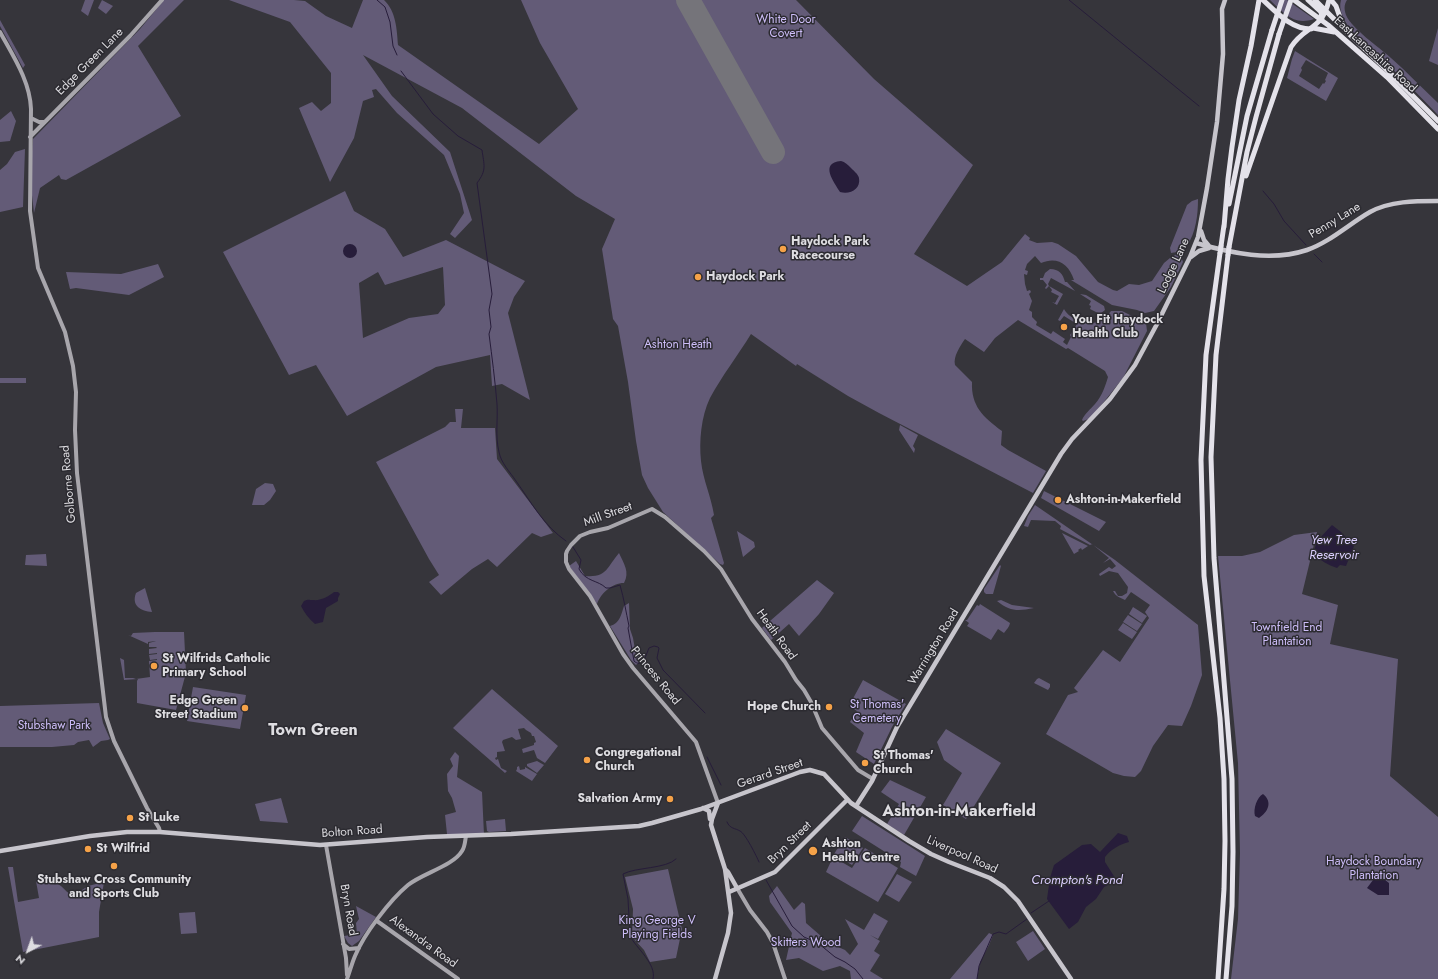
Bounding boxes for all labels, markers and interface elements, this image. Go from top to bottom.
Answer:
park label: White Door Covert [756,13,816,41]
street label: East Lancashire Road [1331,14,1419,96]
street label: Edge Green Lane [53,25,127,99]
street label: Penny Lane [1307,200,1363,242]
place label: Haydock Park Racecourse [791,235,869,263]
street label: Lodge Lane [1155,236,1193,296]
marker: Haydock Park Racecourse [778,244,788,254]
place label: Haydock Park [706,270,784,284]
marker: Haydock Park [693,272,703,282]
place label: You Fit Haydock Health Club [1072,313,1163,341]
marker: You Fit Haydock Health Club [1059,322,1069,332]
park label: Ashton Heath [644,338,712,352]
street label: Golborne Road [58,444,80,524]
place label: Ashton-in-Makerfield [1066,493,1181,507]
marker: Ashton-in-Makerfield [1053,495,1063,505]
street label: Mill Street [582,500,634,530]
water label: Yew Tree Reservoir [1309,533,1359,564]
street label: Warrington Road [906,606,962,688]
street label: Heath Road [753,607,799,663]
park label: Townfield End Plantation [1252,621,1322,649]
street label: Princess Road [627,644,683,708]
place label: St Wilfrids Catholic Primary School [162,652,270,680]
marker: St Wilfrids Catholic Primary School [149,661,159,671]
place label: Edge Green Street Stadium [155,694,237,722]
park label: St Thomas' Cemetery [850,698,904,726]
place label: Hope Church [747,700,821,714]
marker: Hope Church [824,702,834,712]
marker: Edge Green Street Stadium [240,703,250,713]
park label: Stubshaw Park [18,719,90,733]
district label: Town Green [268,721,358,741]
place label: Congregational Church [595,746,681,774]
place label: St Thomas' Church [873,749,934,777]
marker: Congregational Church [582,755,592,765]
street label: Gerard Street [735,756,805,792]
marker: St Thomas' Church [860,758,870,768]
place label: Salvation Army [578,792,662,806]
marker: Salvation Army [665,794,675,804]
district label: Ashton-in-Makerfield [882,802,1036,822]
place label: St Luke [138,811,180,825]
marker: St Luke [125,813,135,823]
street label: Bryn Street [765,819,815,867]
street label: Bolton Road [321,823,383,841]
street label: Liverpool Road [924,833,1000,877]
place label: Ashton Health Centre [822,837,900,865]
place label: St Wilfrid [96,842,150,856]
marker: St Wilfrid [83,844,93,854]
marker: Ashton Health Centre [807,845,819,857]
park label: Haydock Boundary Plantation [1326,855,1422,883]
marker: Stubshaw Cross Community and Sports Club [109,861,119,871]
place label: Stubshaw Cross Community and Sports Club [37,873,191,901]
water label: Crompton's Pond [1031,873,1123,889]
street label: Bryn Road [336,883,360,937]
street label: Alexandra Road [386,913,460,971]
park label: King George V Playing Fields [618,914,696,942]
north arrow [8,931,48,971]
park label: Skitters Wood [771,936,841,950]
text: N [12,951,29,969]

